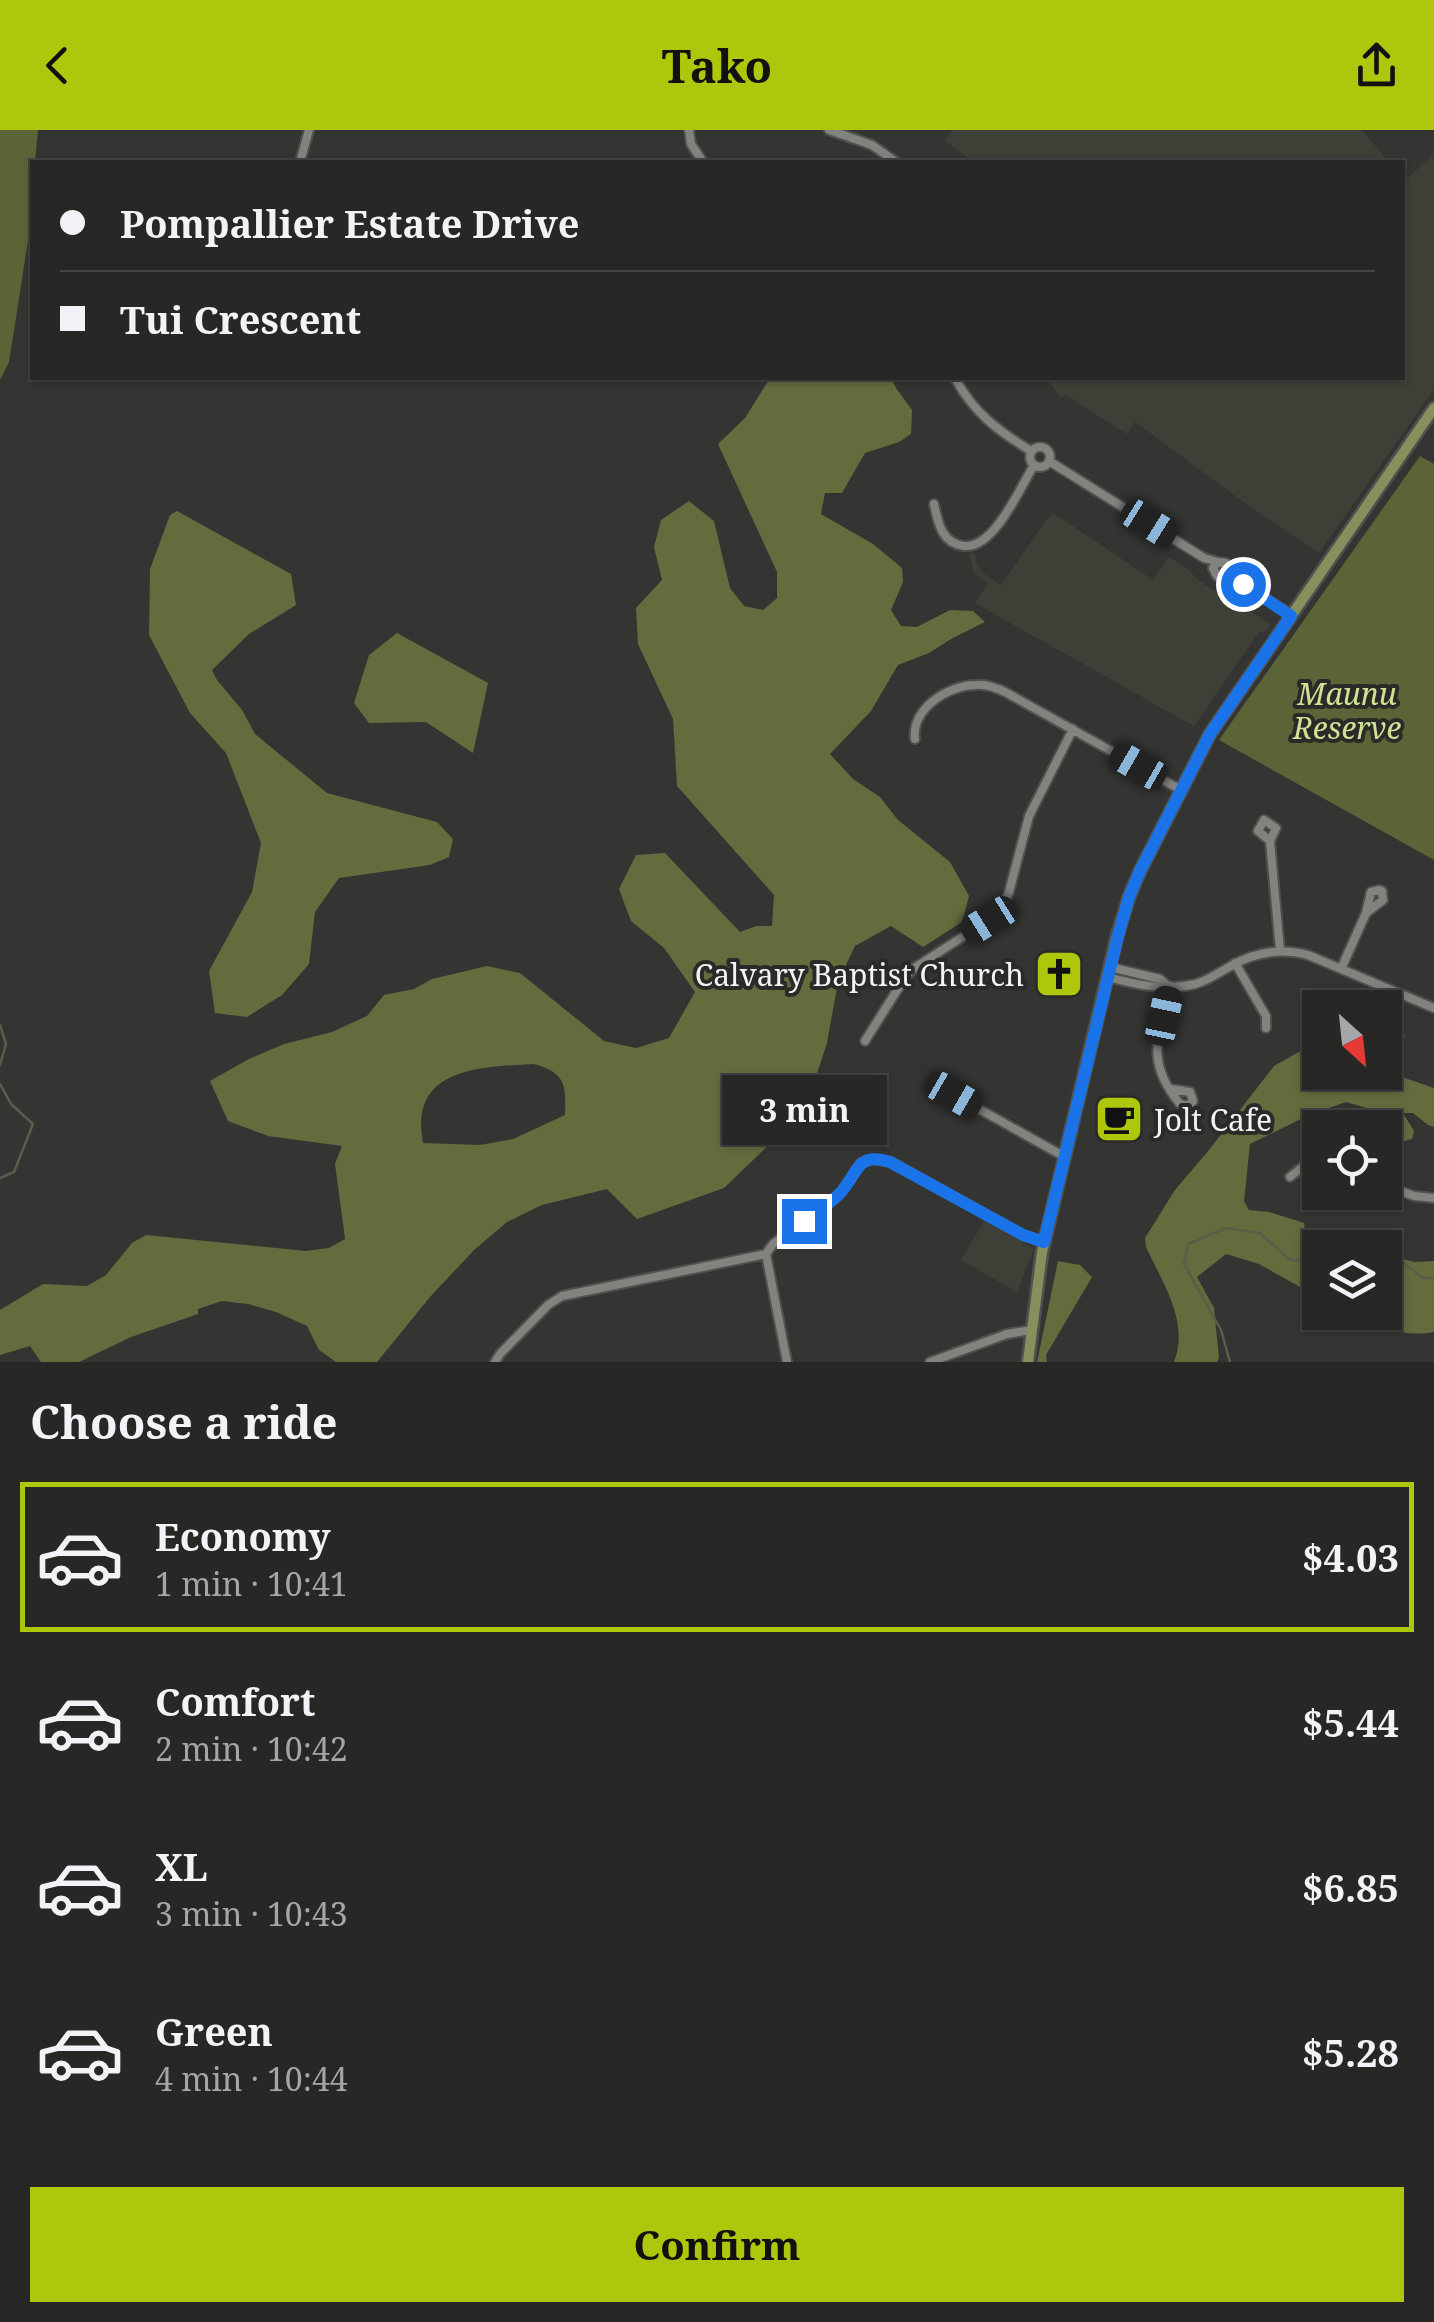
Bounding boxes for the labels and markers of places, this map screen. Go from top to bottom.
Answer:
church icon: Calvary Baptist Church [1033,948,1085,1000]
place label: Calvary Baptist Church [695,954,1024,995]
cafe icon: Jolt Cafe [1093,1093,1145,1145]
place label: Jolt Cafe [1153,1099,1272,1140]

